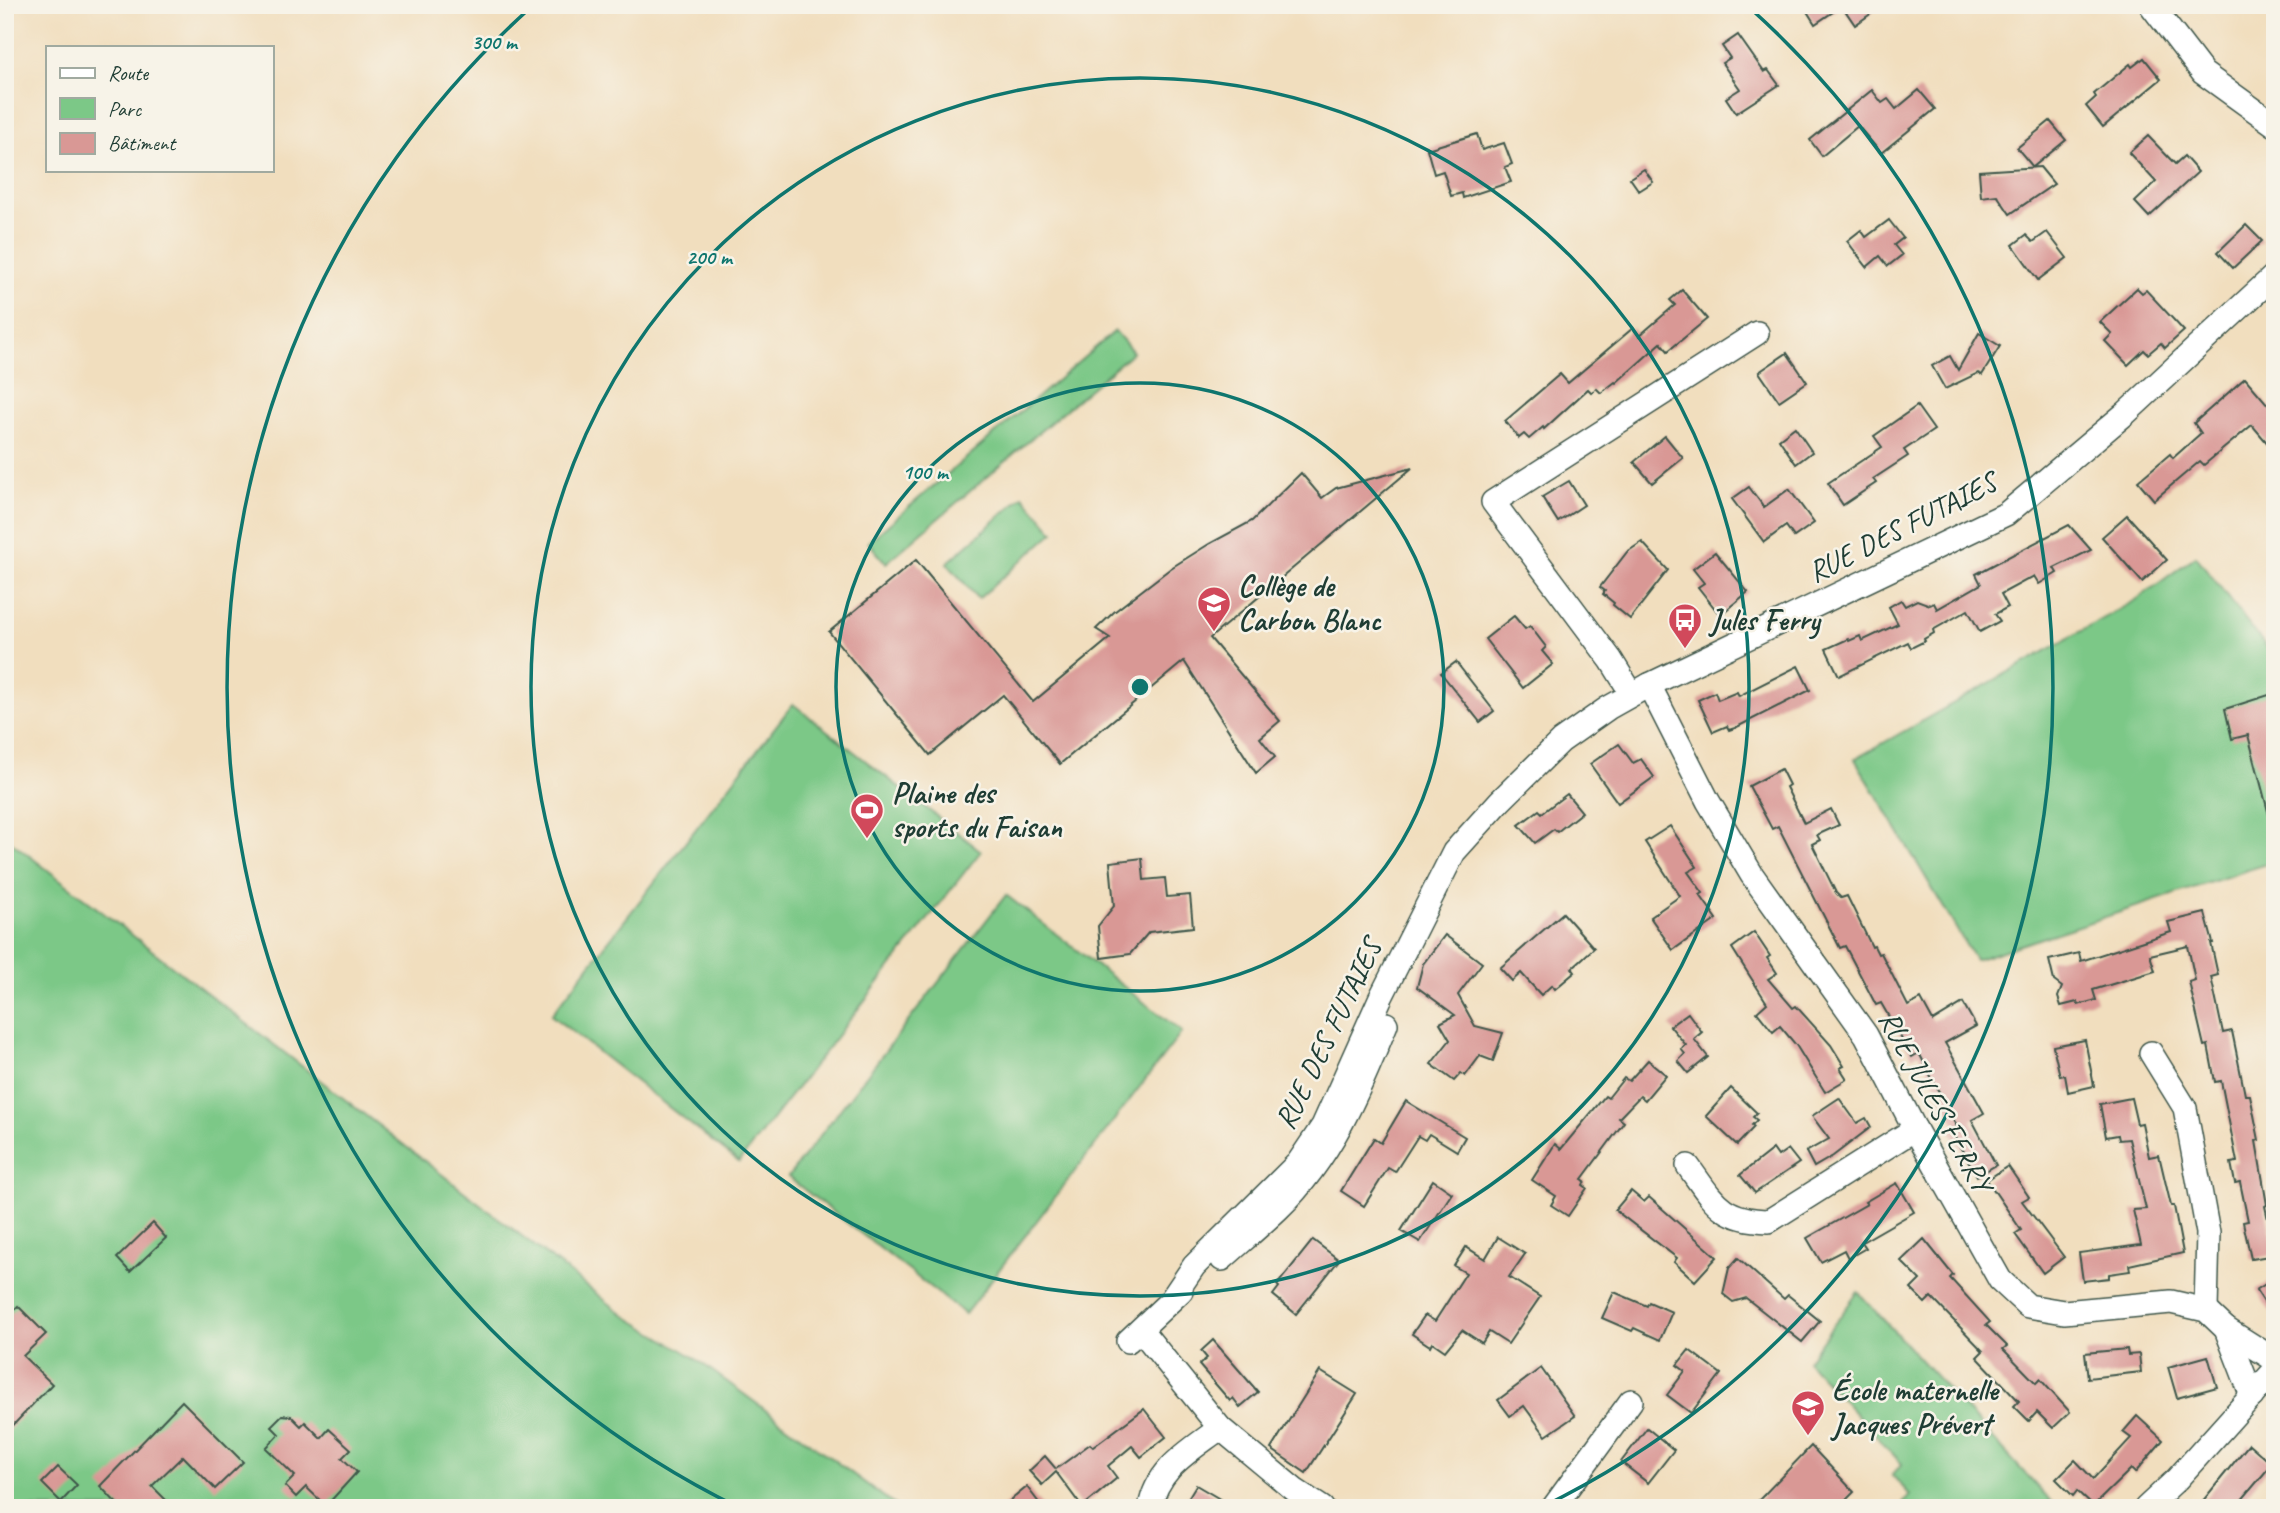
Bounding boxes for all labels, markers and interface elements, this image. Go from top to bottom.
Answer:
text: 300 m [471,29,519,55]
legend [46,46,273,172]
text: Route [108,60,149,86]
text: Parc [108,96,143,122]
text: Bâtiment [108,130,177,156]
text: 200 m [686,244,734,270]
text: 100 m [902,459,950,485]
street label: RUE DES FUTAIES [1801,461,2007,591]
place label: Collège de Carbon Blanc [1238,567,1382,639]
school or university icon: Collège de Carbon Blanc [1195,584,1233,633]
bus stop icon: Jules Ferry [1666,601,1704,650]
place label: Jules Ferry [1708,601,1822,640]
centre of rings [1128,675,1152,699]
place label: Plaine des sports du Faisan [892,774,1063,846]
sports icon: Plaine des sports du Faisan [848,791,886,840]
street label: RUE DES FUTAIES [1266,929,1392,1135]
street label: RUE JULES FERRY [1870,1004,2004,1203]
place label: École maternelle Jacques Prévert [1830,1371,2000,1443]
school or university icon: École maternelle Jacques Prévert [1789,1388,1827,1437]

